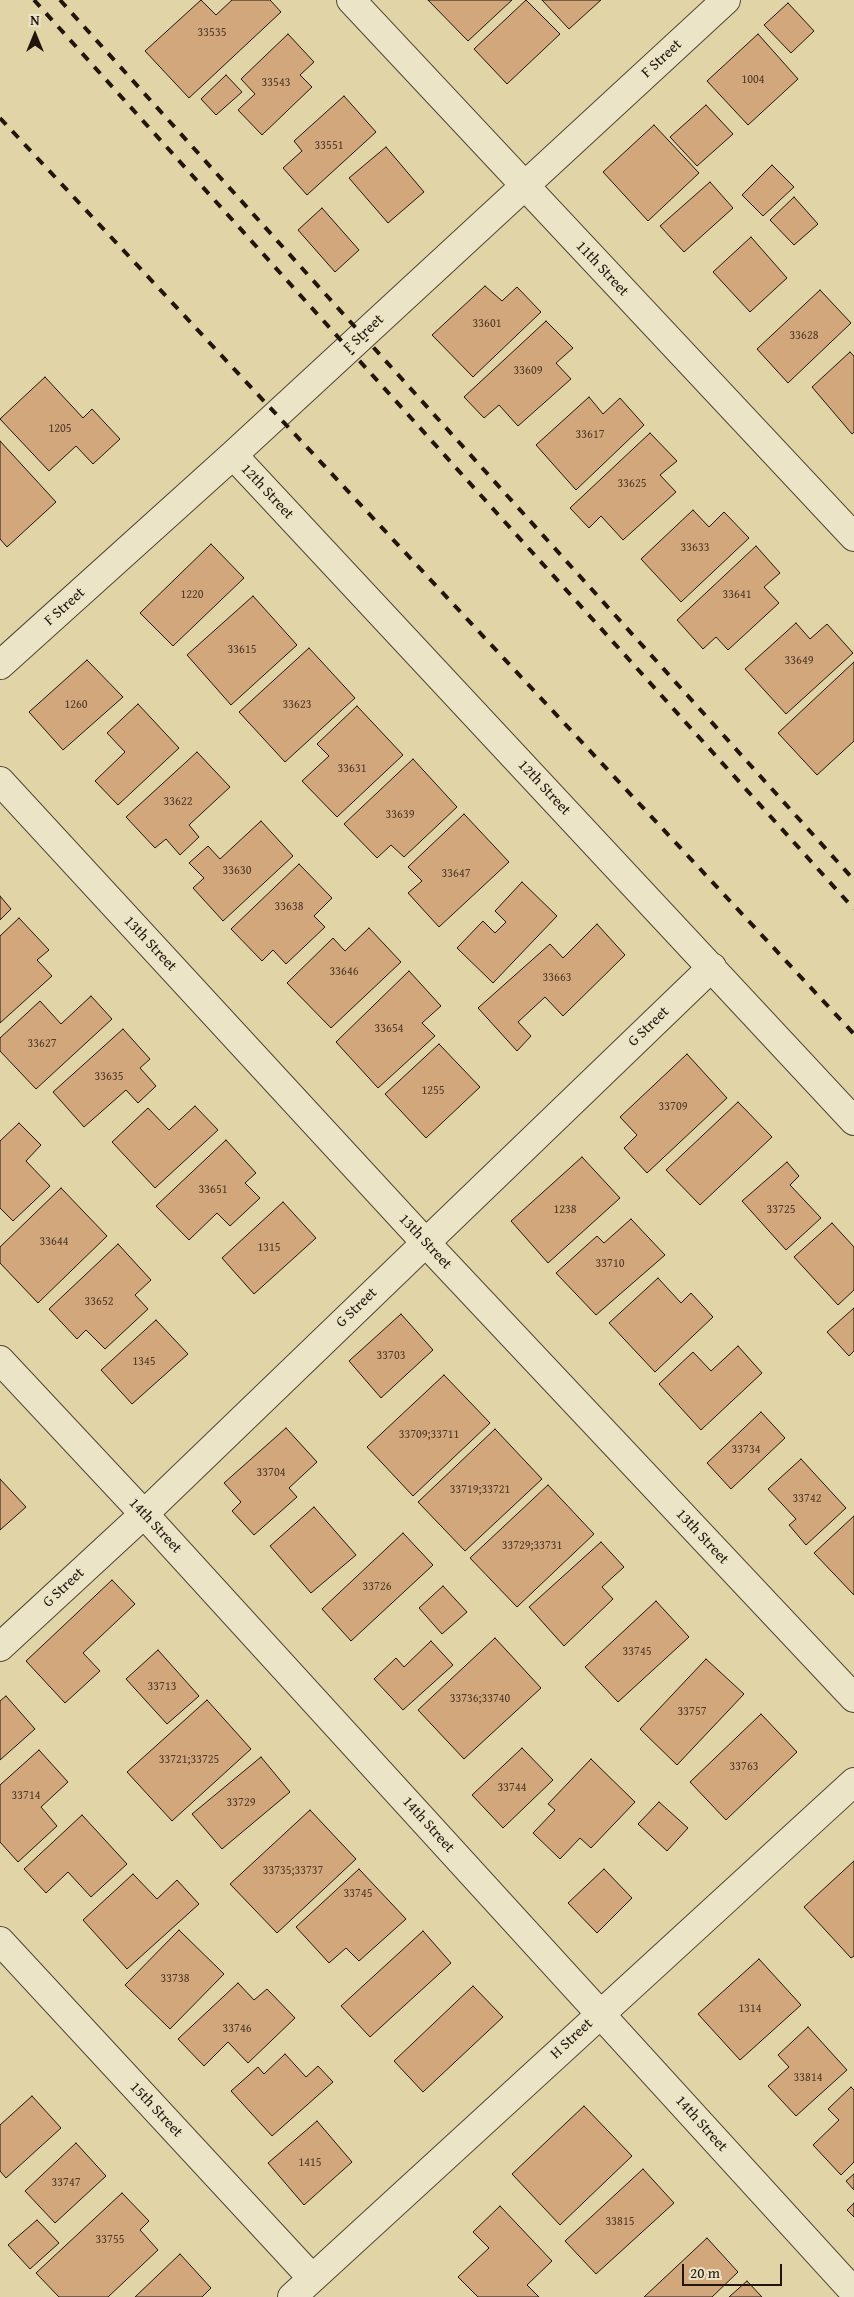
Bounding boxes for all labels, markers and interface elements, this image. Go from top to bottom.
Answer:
north arrow [10,10,60,60]
text: N [30,10,40,30]
house number: 33535 [198,26,226,40]
street label: F Street [638,36,686,82]
house number: 1004 [741,73,765,87]
house number: 33543 [262,76,290,90]
house number: 33551 [315,139,343,153]
street label: 11th Street [572,237,632,301]
street label: F Street [340,311,388,357]
house number: 33601 [473,317,501,331]
house number: 33628 [790,329,818,343]
house number: 33609 [514,364,542,378]
house number: 1205 [48,422,72,436]
house number: 33617 [576,428,604,442]
street label: 12th Street [237,460,297,524]
house number: 33625 [618,477,646,491]
house number: 33633 [681,541,709,555]
street label: F Street [41,584,89,630]
house number: 1220 [180,588,204,602]
house number: 33641 [723,588,751,602]
house number: 33615 [228,643,256,657]
house number: 33649 [785,654,813,668]
house number: 1260 [64,698,88,712]
house number: 33623 [283,698,311,712]
street label: 12th Street [514,756,574,820]
house number: 33631 [338,762,366,776]
house number: 33622 [164,795,192,809]
house number: 33639 [386,808,414,822]
house number: 33630 [223,864,251,878]
house number: 33647 [442,867,470,881]
house number: 33638 [275,900,303,914]
street label: 13th Street [120,912,180,976]
house number: 33646 [330,965,358,979]
house number: 33663 [543,971,571,985]
street label: G Street [625,1003,673,1051]
house number: 33654 [375,1022,403,1036]
house number: 33627 [28,1037,56,1051]
house number: 33635 [95,1070,123,1084]
house number: 1255 [421,1084,445,1098]
house number: 33709 [659,1100,687,1114]
house number: 33651 [199,1183,227,1197]
house number: 1238 [553,1203,577,1217]
house number: 33725 [767,1203,795,1217]
street label: 13th Street [395,1210,455,1274]
house number: 33644 [40,1235,68,1249]
house number: 1315 [257,1241,281,1255]
house number: 33710 [596,1257,624,1271]
street label: G Street [333,1284,381,1332]
house number: 33652 [85,1295,113,1309]
house number: 33703 [377,1349,405,1363]
house number: 1345 [132,1355,156,1369]
house number: 33709;33711 [399,1428,459,1442]
house number: 33734 [732,1443,760,1457]
house number: 33704 [257,1466,285,1480]
house number: 33719;33721 [450,1483,510,1497]
house number: 33742 [793,1492,821,1506]
street label: 14th Street [125,1494,185,1558]
street label: 13th Street [672,1505,732,1569]
house number: 33729;33731 [502,1539,562,1553]
street label: G Street [40,1564,88,1612]
house number: 33726 [363,1580,391,1594]
house number: 33745 [623,1645,651,1659]
house number: 33713 [148,1680,176,1694]
house number: 33736;33740 [450,1692,510,1706]
house number: 33757 [678,1705,706,1719]
house number: 33721;33725 [159,1753,219,1767]
house number: 33763 [730,1760,758,1774]
house number: 33744 [498,1781,526,1795]
house number: 33714 [12,1789,40,1803]
street label: 14th Street [398,1793,458,1857]
house number: 33729 [227,1796,255,1810]
house number: 33735;33737 [263,1864,323,1878]
house number: 33745 [344,1887,372,1901]
house number: 33738 [161,1972,189,1986]
house number: 1314 [738,2002,762,2016]
street label: H Street [547,2015,597,2063]
house number: 33746 [223,2022,251,2036]
house number: 33814 [794,2071,822,2085]
street label: 15th Street [126,2078,186,2142]
street label: 14th Street [671,2092,731,2156]
house number: 1415 [298,2156,322,2170]
house number: 33747 [52,2176,80,2190]
house number: 33815 [606,2215,634,2229]
house number: 33755 [96,2233,124,2247]
scale bar [684,2254,784,2286]
text: 20 m [690,2262,720,2283]

